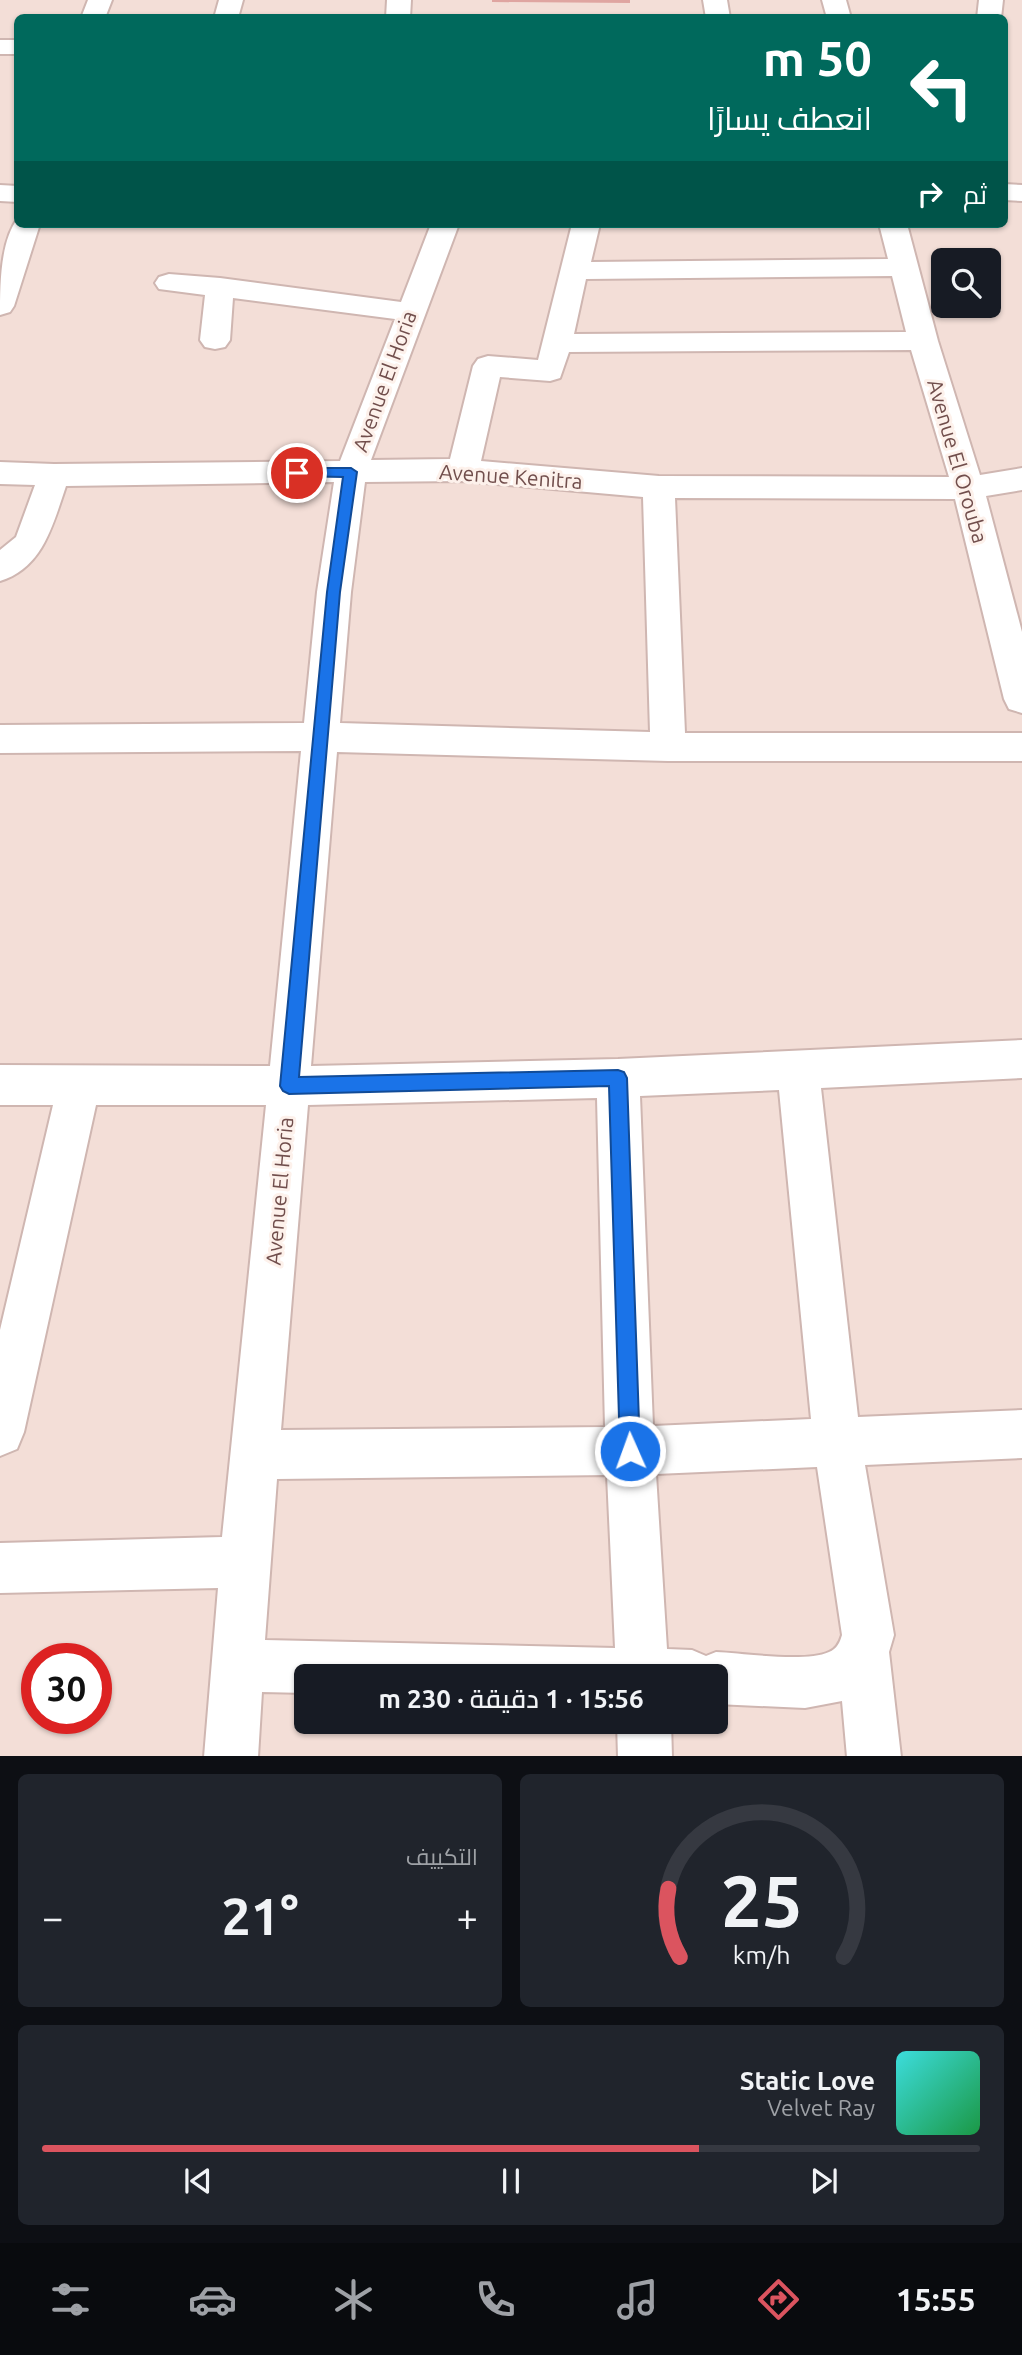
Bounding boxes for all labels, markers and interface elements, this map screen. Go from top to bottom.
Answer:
text: 50 m [763,30,872,85]
icon: left [896,42,987,133]
text: انعطف يسارًا [707,100,872,136]
icon: right [911,175,949,213]
text: ثم [963,180,987,209]
map controls [931,248,1001,318]
button: search [931,248,1001,318]
street label: Avenue El Horia [347,307,421,455]
street label: Avenue El Orouba [923,376,993,546]
pin [267,443,327,503]
icon: arrive [278,454,316,492]
street label: Avenue Kenitra [438,459,584,493]
street label: Avenue El Horia [261,1116,297,1266]
position arrow [593,1414,667,1488]
speed limit sign: 30 [21,1643,112,1734]
text: 15:56 · 1 دقيقة · 230 m [378,1684,644,1713]
text: التكييف [406,1844,478,1869]
text: 25 [721,1859,803,1941]
text: 21° [221,1887,299,1945]
text: − [42,1896,63,1938]
text: + [457,1896,478,1938]
text: km/h [733,1940,791,1968]
text: Static Love [740,2066,875,2095]
text: Velvet Ray [767,2095,875,2120]
icon: previous [179,2162,217,2200]
icon: pause [492,2162,530,2200]
icon: next [805,2162,843,2200]
icon: filters [46,2275,95,2324]
icon: car [188,2275,237,2324]
icon: climate [329,2275,378,2324]
icon: phone [471,2275,520,2324]
icon: music [613,2275,662,2324]
icon: directions [754,2275,803,2324]
text: 15:55 [896,2281,976,2317]

